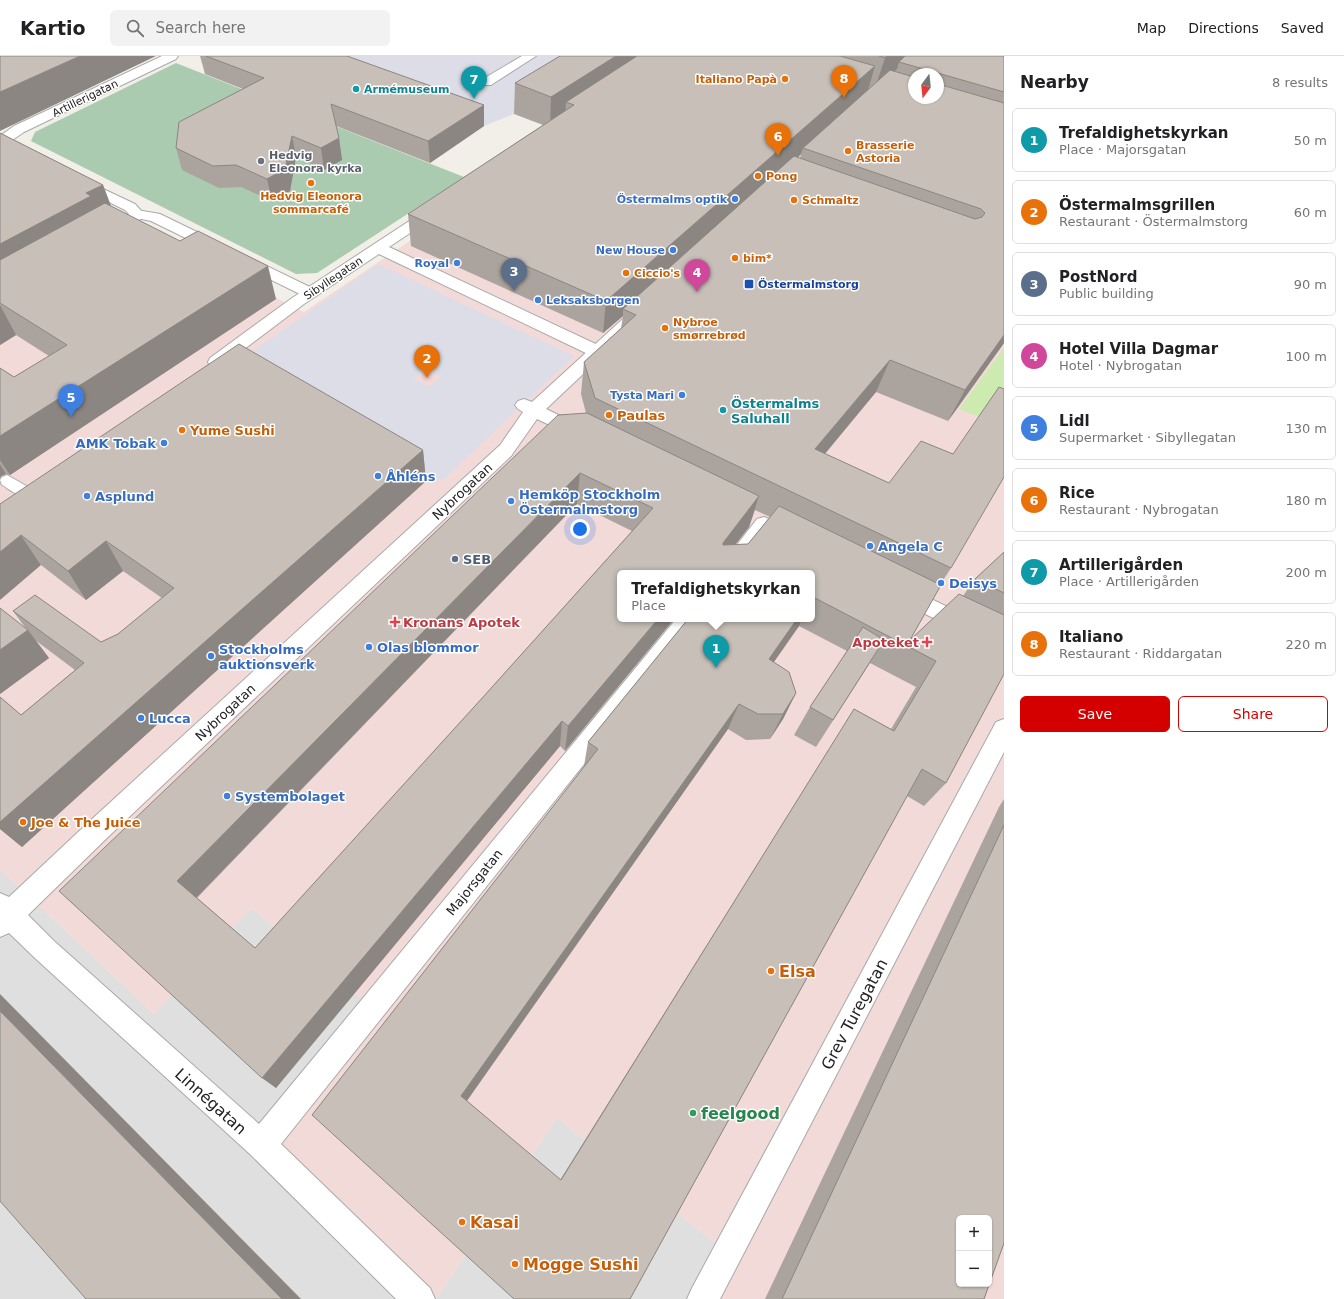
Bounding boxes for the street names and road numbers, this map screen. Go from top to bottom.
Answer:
street label: Artillerigatan [50,77,120,120]
street label: Sibyllegatan [301,254,365,303]
street label: Nybrogatan [429,460,495,523]
street label: Nybrogatan [192,681,258,744]
street label: Majorsgatan [443,846,506,918]
street label: Grev Turegatan [817,956,892,1073]
street label: Linnégatan [171,1064,250,1138]

